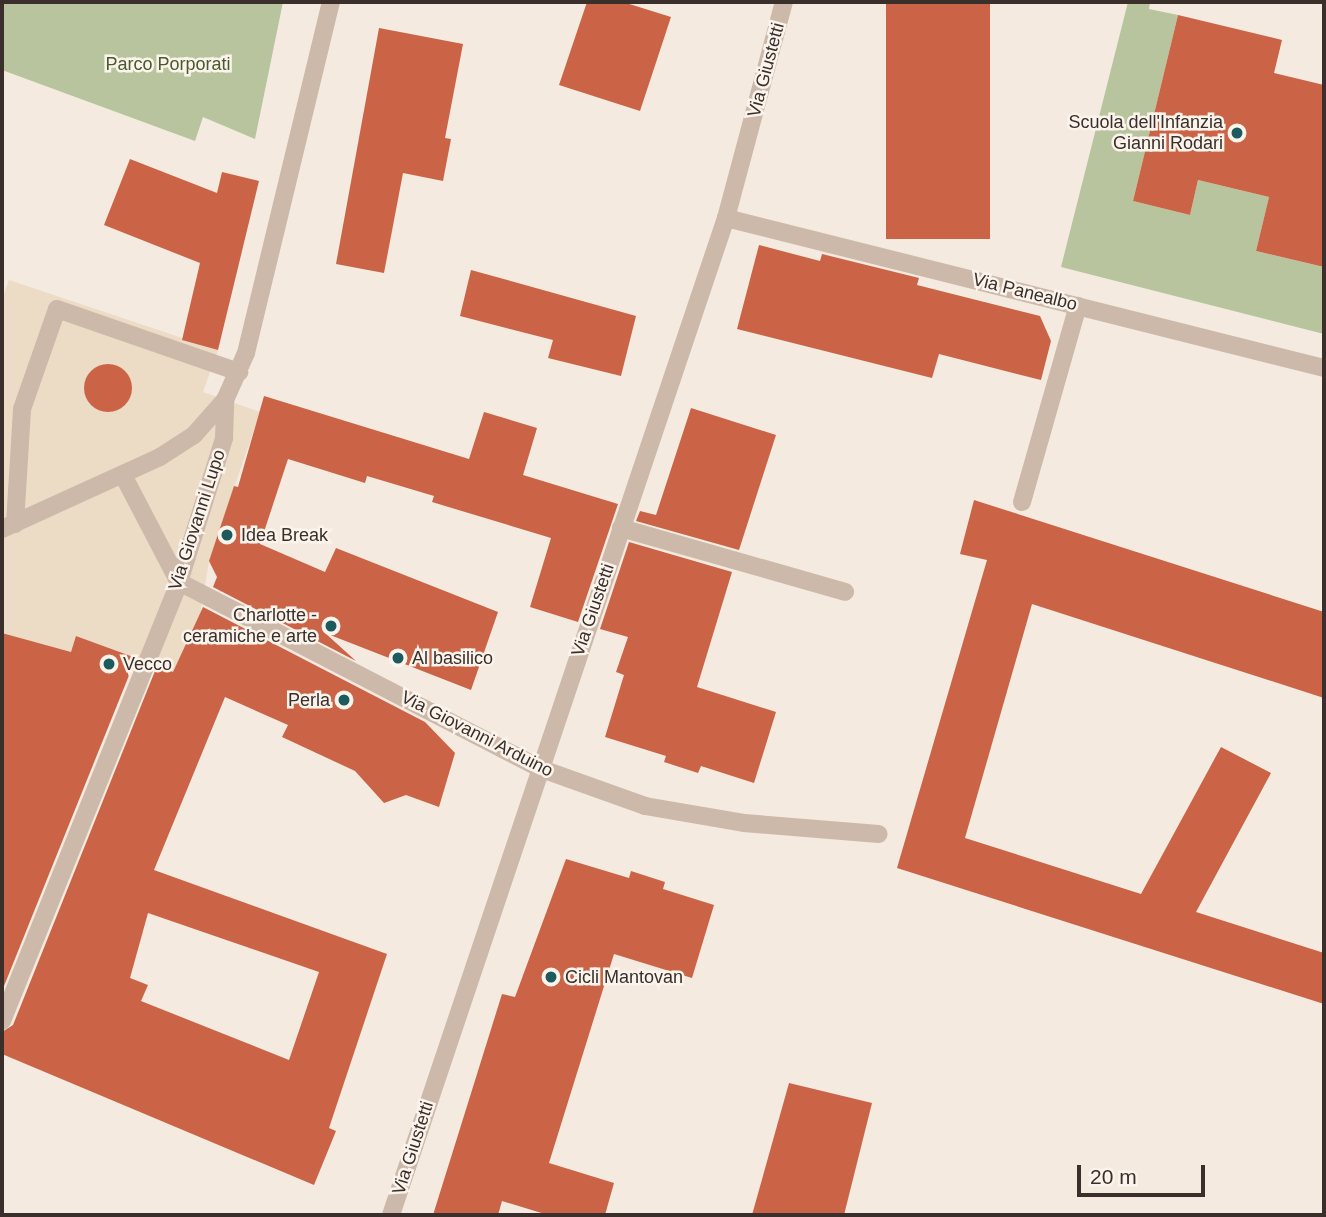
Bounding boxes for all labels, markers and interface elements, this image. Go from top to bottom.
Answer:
street label: Via Giustetti [743,20,789,120]
park label: Parco Porporati [105,53,231,75]
place label: Scuola dell'Infanzia Gianni Rodari [1068,112,1223,154]
marker: Scuola dell'Infanzia Gianni Rodari [1229,125,1245,141]
street label: Via Panealbo [971,269,1079,315]
street label: Via Giovanni Lupo [164,447,230,593]
place label: Idea Break [241,524,328,546]
marker: Idea Break [219,527,235,543]
street label: Via Giustetti [567,561,619,659]
place label: Charlotte - ceramiche e arte [183,605,317,648]
marker: Charlotte - ceramiche e arte [323,618,339,634]
place label: Al basilico [412,647,493,669]
marker: Al basilico [390,650,406,666]
place label: Vecco [123,653,172,675]
marker: Vecco [101,656,117,672]
street label: Via Giovanni Arduino [397,686,557,782]
place label: Perla [288,689,330,711]
marker: Perla [336,692,352,708]
place label: Cicli Mantovan [565,966,683,988]
marker: Cicli Mantovan [543,969,559,985]
street label: Via Giustetti [388,1099,438,1197]
scale bar [1081,1150,1209,1194]
text: 20 m [1090,1165,1137,1188]

